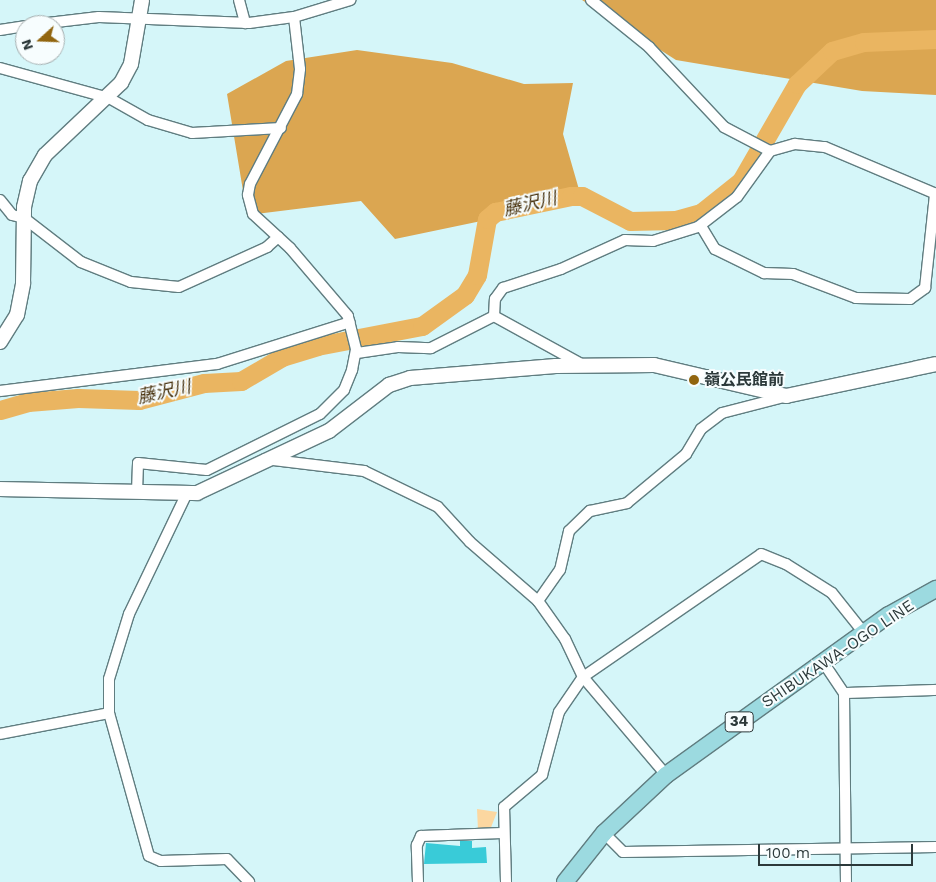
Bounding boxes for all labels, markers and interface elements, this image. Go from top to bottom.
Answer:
north arrow [15,15,65,65]
text: N [18,37,36,52]
water label: 藤沢川 [501,187,559,221]
place label: 嶺公民館前 [704,370,784,390]
marker: 嶺公民館前 [688,374,700,386]
water label: 藤沢川 [135,376,193,408]
street label: SHIBUKAWA-OGO LINE [758,596,918,712]
road number: 34 [724,710,754,734]
scale bar [761,834,916,866]
text: 100 m [766,844,810,862]

